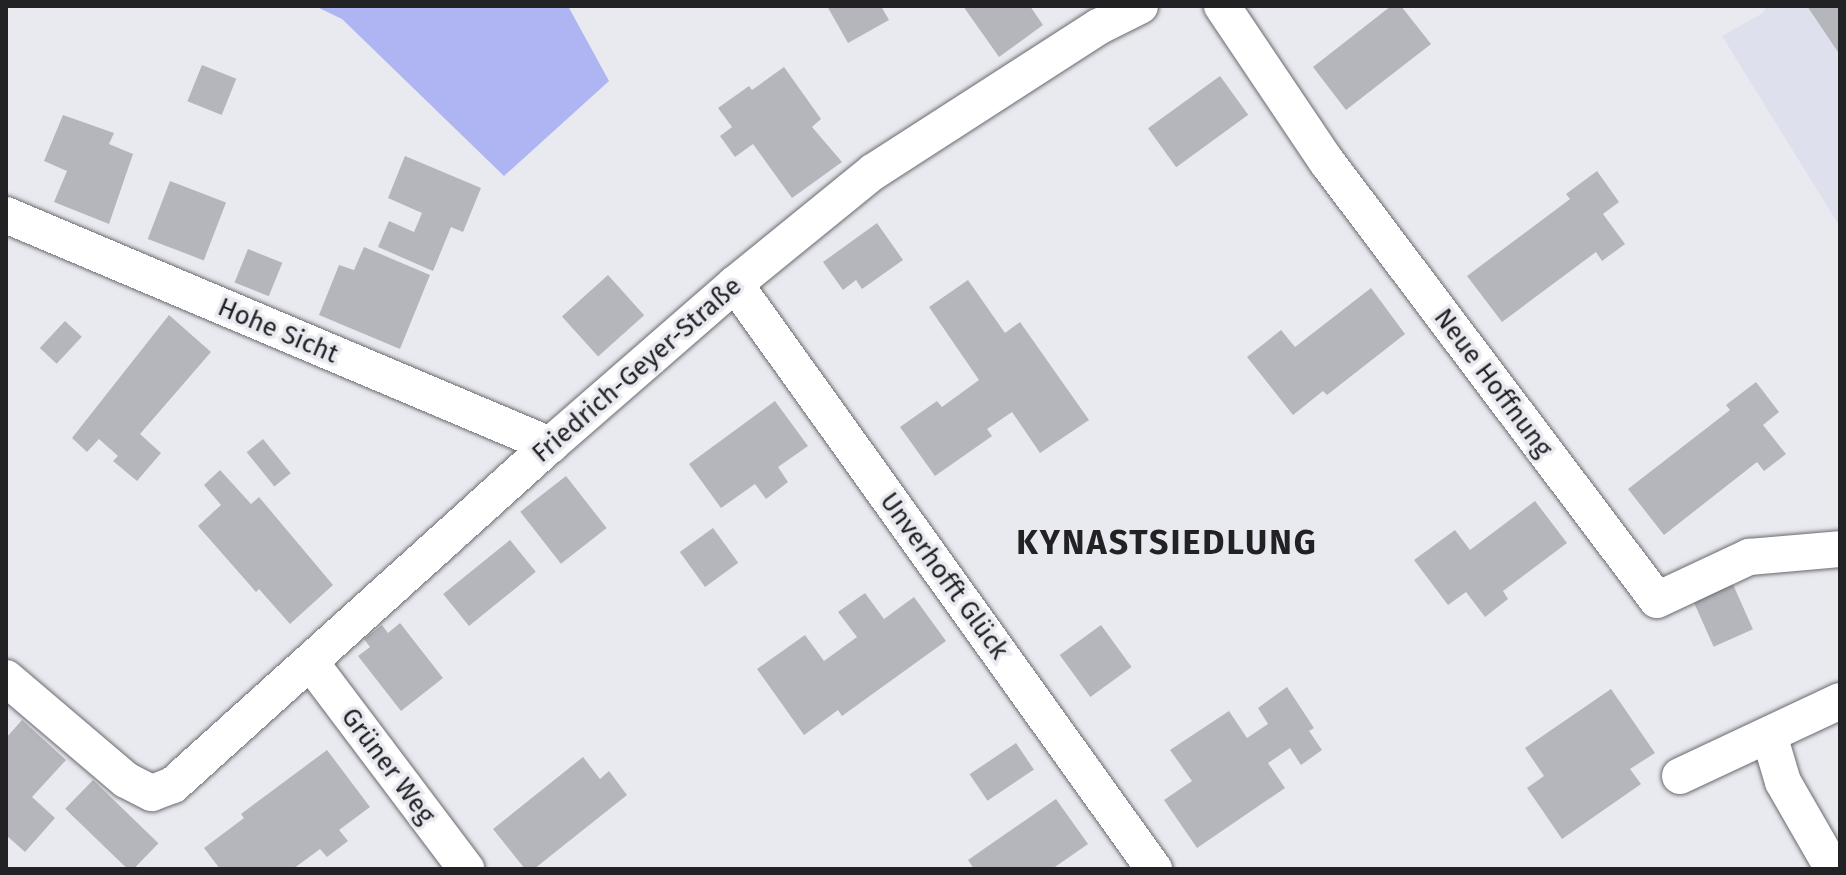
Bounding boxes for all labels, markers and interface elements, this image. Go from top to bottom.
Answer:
street label: Friedrich-Geyer-Straße [526,271,748,469]
street label: Hohe Sicht [213,292,343,370]
street label: Neue Hoffnung [1427,303,1559,463]
street label: Unverhofft Glück [873,487,1015,665]
district label: KYNASTSIEDLUNG [1016,523,1318,563]
street label: Grüner Weg [334,702,442,830]

